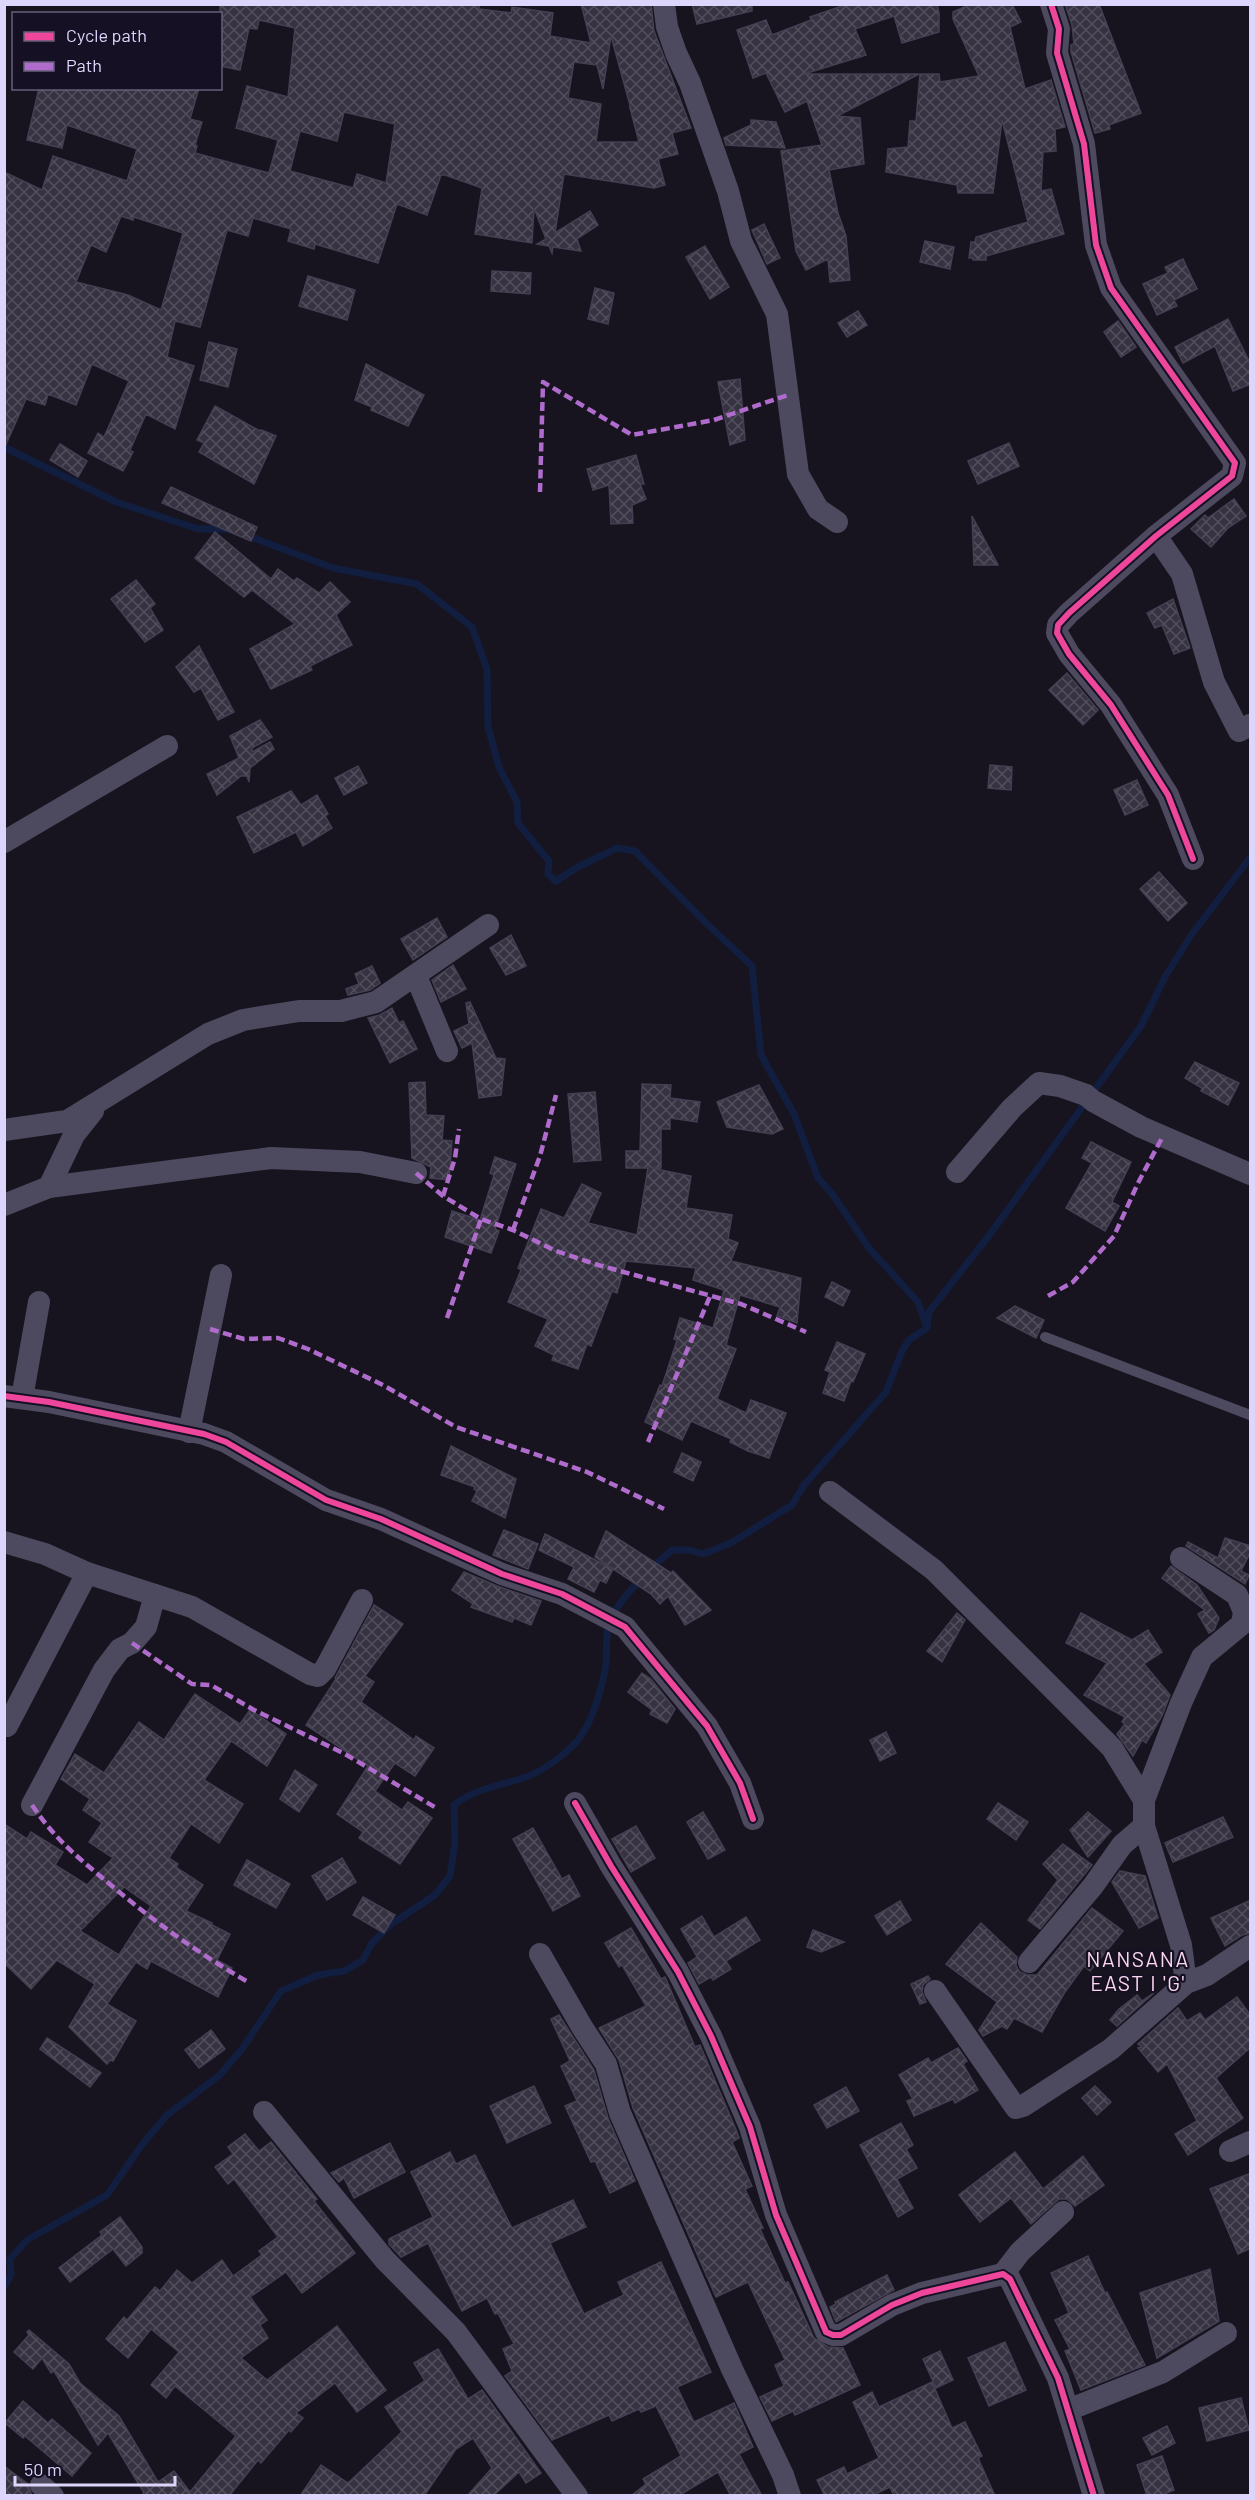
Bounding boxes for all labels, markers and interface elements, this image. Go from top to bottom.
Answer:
legend [12,12,222,90]
text: Cycle path [66,24,147,46]
text: Path [66,54,102,76]
district label: NANSANA EAST I 'G' [1086,1946,1190,1995]
scale bar [15,2449,176,2487]
text: 50 m [24,2458,62,2480]

